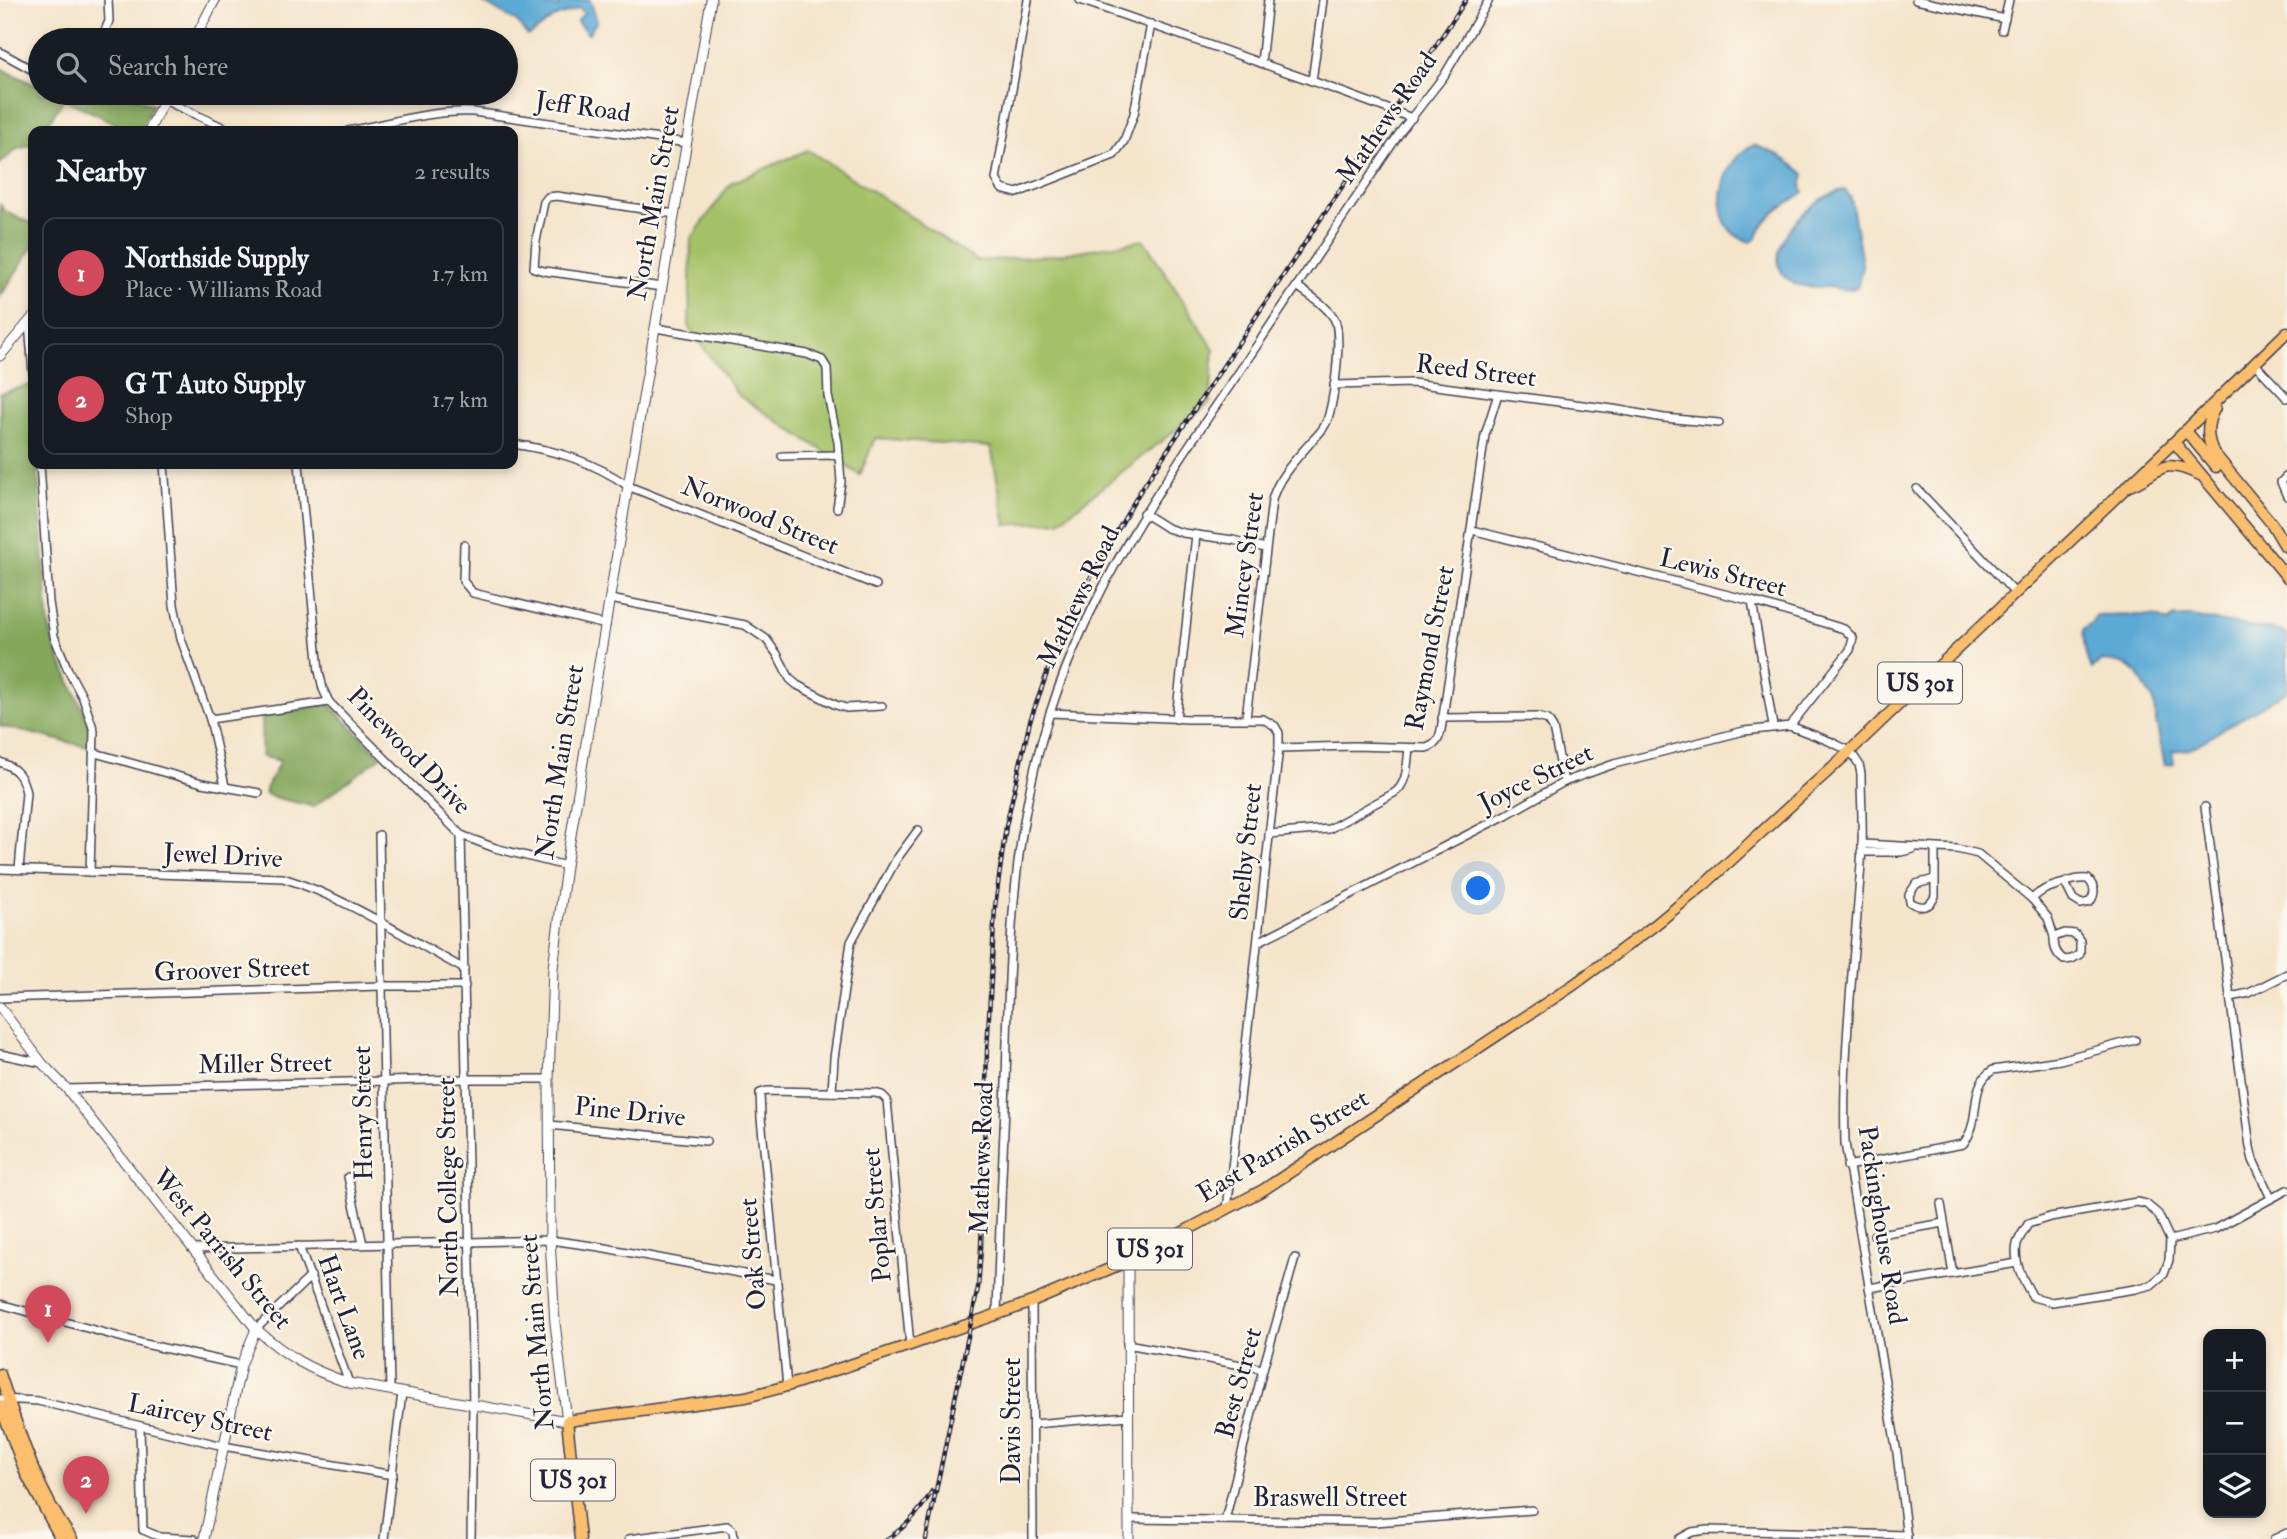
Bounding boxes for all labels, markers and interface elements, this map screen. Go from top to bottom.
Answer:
search box [28,28,518,105]
street label: Mathews Road [1330,46,1444,190]
icon: search [52,48,90,86]
text: Search here [108,51,228,83]
street label: Jeff Road [532,84,633,130]
street label: North Main Street [621,103,687,303]
text: Nearby [56,153,146,190]
text: 2 results [415,157,490,186]
text: Northside Supply [125,243,309,275]
text: 1 [77,259,85,288]
text: 1.7 km [432,259,488,288]
text: Place · Williams Road [125,275,322,304]
street label: Reed Street [1414,348,1538,394]
text: G T Auto Supply [125,369,305,401]
text: 2 [75,385,87,414]
text: 1.7 km [432,385,488,414]
text: Shop [125,401,173,430]
street label: Norwood Street [677,470,843,562]
street label: Mincey Street [1219,490,1271,640]
street label: Mathews Road [1031,521,1127,673]
street label: Lewis Street [1656,542,1790,604]
street label: Raymond Street [1398,563,1462,733]
street label: North Main Street [529,662,591,862]
road number: US 301 [1878,662,1962,704]
street label: Pinewood Drive [340,681,478,822]
street label: Joyce Street [1473,737,1598,820]
street label: Shelby Street [1223,782,1269,922]
street label: Jewel Drive [162,837,284,875]
your location [1461,871,1495,905]
street label: Groover Street [154,951,310,989]
street label: Henry Street [346,1045,380,1181]
street label: Miller Street [198,1047,332,1081]
street label: North College Street [430,1077,466,1297]
street label: Mathews Road [963,1081,1001,1235]
street label: East Parrish Street [1191,1082,1375,1210]
street label: Pine Drive [573,1090,687,1134]
street label: Packinghouse Road [1851,1123,1914,1327]
street label: Poplar Street [855,1146,900,1284]
street label: West Parrish Street [145,1161,299,1336]
street label: Oak Street [732,1197,774,1311]
road number: US 301 [1108,1228,1192,1269]
street label: North Main Street [512,1233,562,1431]
street label: Hart Lane [310,1250,378,1364]
pin: 1 [25,1285,71,1343]
street label: Best Street [1209,1324,1269,1442]
map controls [2203,1329,2266,1518]
button: + [2203,1329,2266,1392]
street label: Davis Street [996,1358,1028,1484]
street label: Laircey Street [125,1387,275,1449]
button: − [2203,1392,2266,1455]
button: layers [2203,1455,2266,1518]
pin: 2 [63,1456,109,1514]
road number: US 301 [531,1460,615,1500]
street label: Braswell Street [1253,1482,1407,1514]

